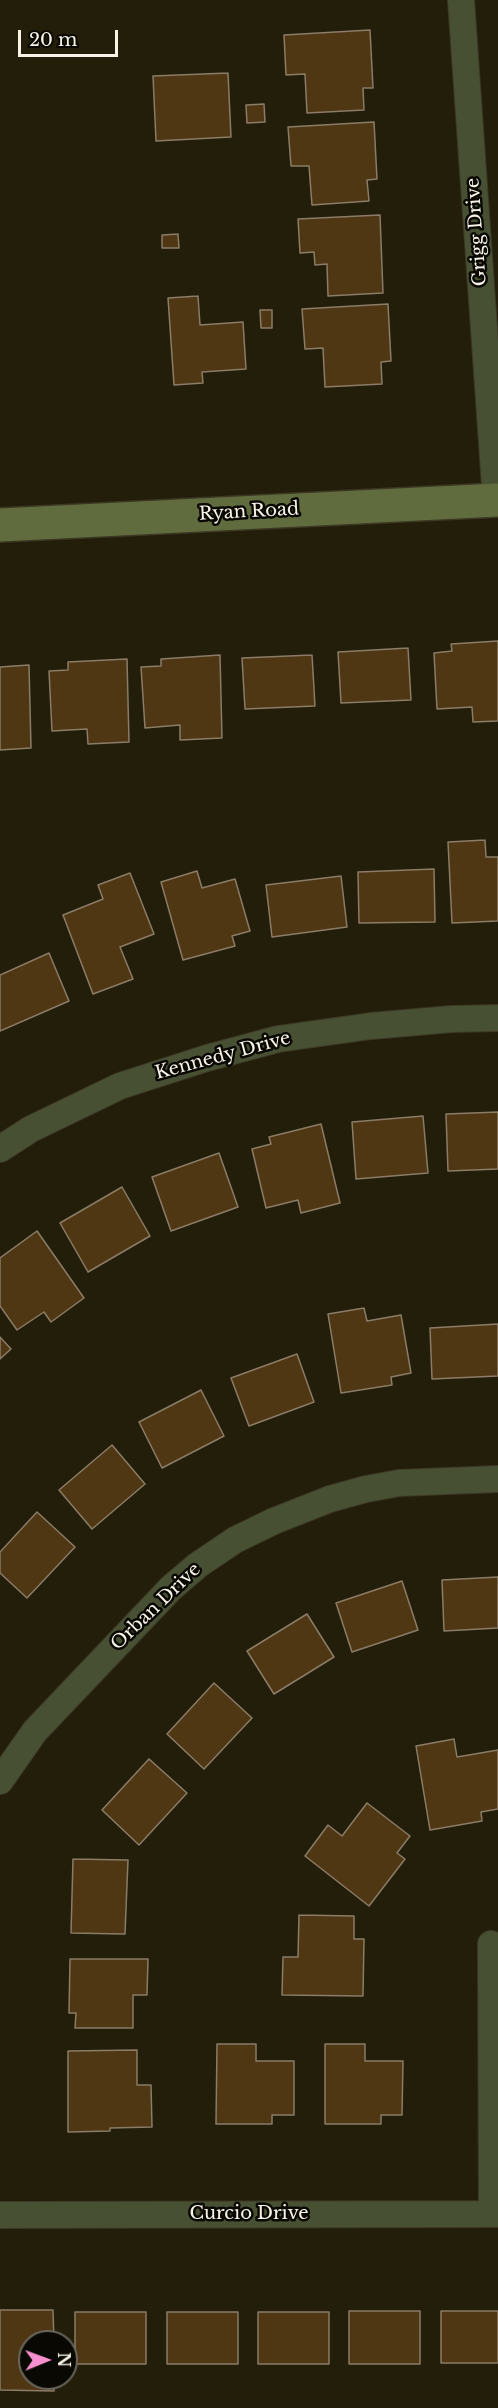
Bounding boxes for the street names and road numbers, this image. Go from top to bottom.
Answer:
street label: Grigg Drive [462,177,492,287]
street label: Ryan Road [198,499,300,525]
street label: Kennedy Drive [153,1028,293,1084]
street label: Orban Drive [107,1559,205,1655]
street label: Curcio Drive [189,2203,309,2225]

